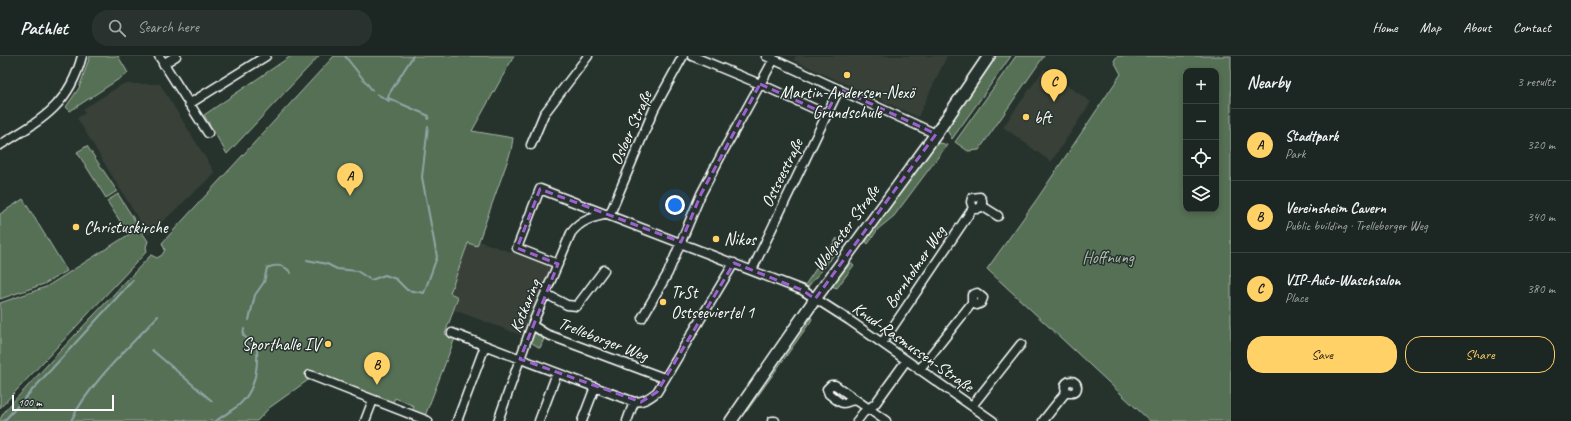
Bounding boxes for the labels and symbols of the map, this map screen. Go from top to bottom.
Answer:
pin: C [1041,69,1067,102]
marker: Martin-Andersen-Nexö Grundschule [842,70,852,80]
place label: Martin-Andersen-Nexö Grundschule [780,82,916,123]
street label: Osloer Straße [605,86,657,168]
place label: bft [1034,107,1053,128]
marker: bft [1021,112,1031,122]
street label: Ostseestraße [756,134,808,211]
pin: A [337,163,363,196]
street label: Wolgaster Straße [808,180,885,275]
your location [665,195,685,215]
place label: Christuskirche [84,217,169,238]
street label: Bornholmer Weg [880,221,951,312]
marker: Christuskirche [71,222,81,232]
place label: Nikos [724,229,757,250]
marker: Nikos [711,234,721,244]
park label: Hoffnung [1082,247,1135,268]
street label: Kotkaring [505,275,546,336]
place label: TrSt Ostseeviertel 1 [671,282,755,323]
marker: TrSt Ostseeviertel 1 [658,297,668,307]
street label: Knud-Rasmussen-Straße [848,297,979,397]
street label: Trelleborger Weg [555,312,653,366]
place label: Sporthalle IV [242,334,324,355]
marker: Sporthalle IV [323,339,333,349]
pin: B [364,352,390,385]
scale bar [12,393,114,412]

